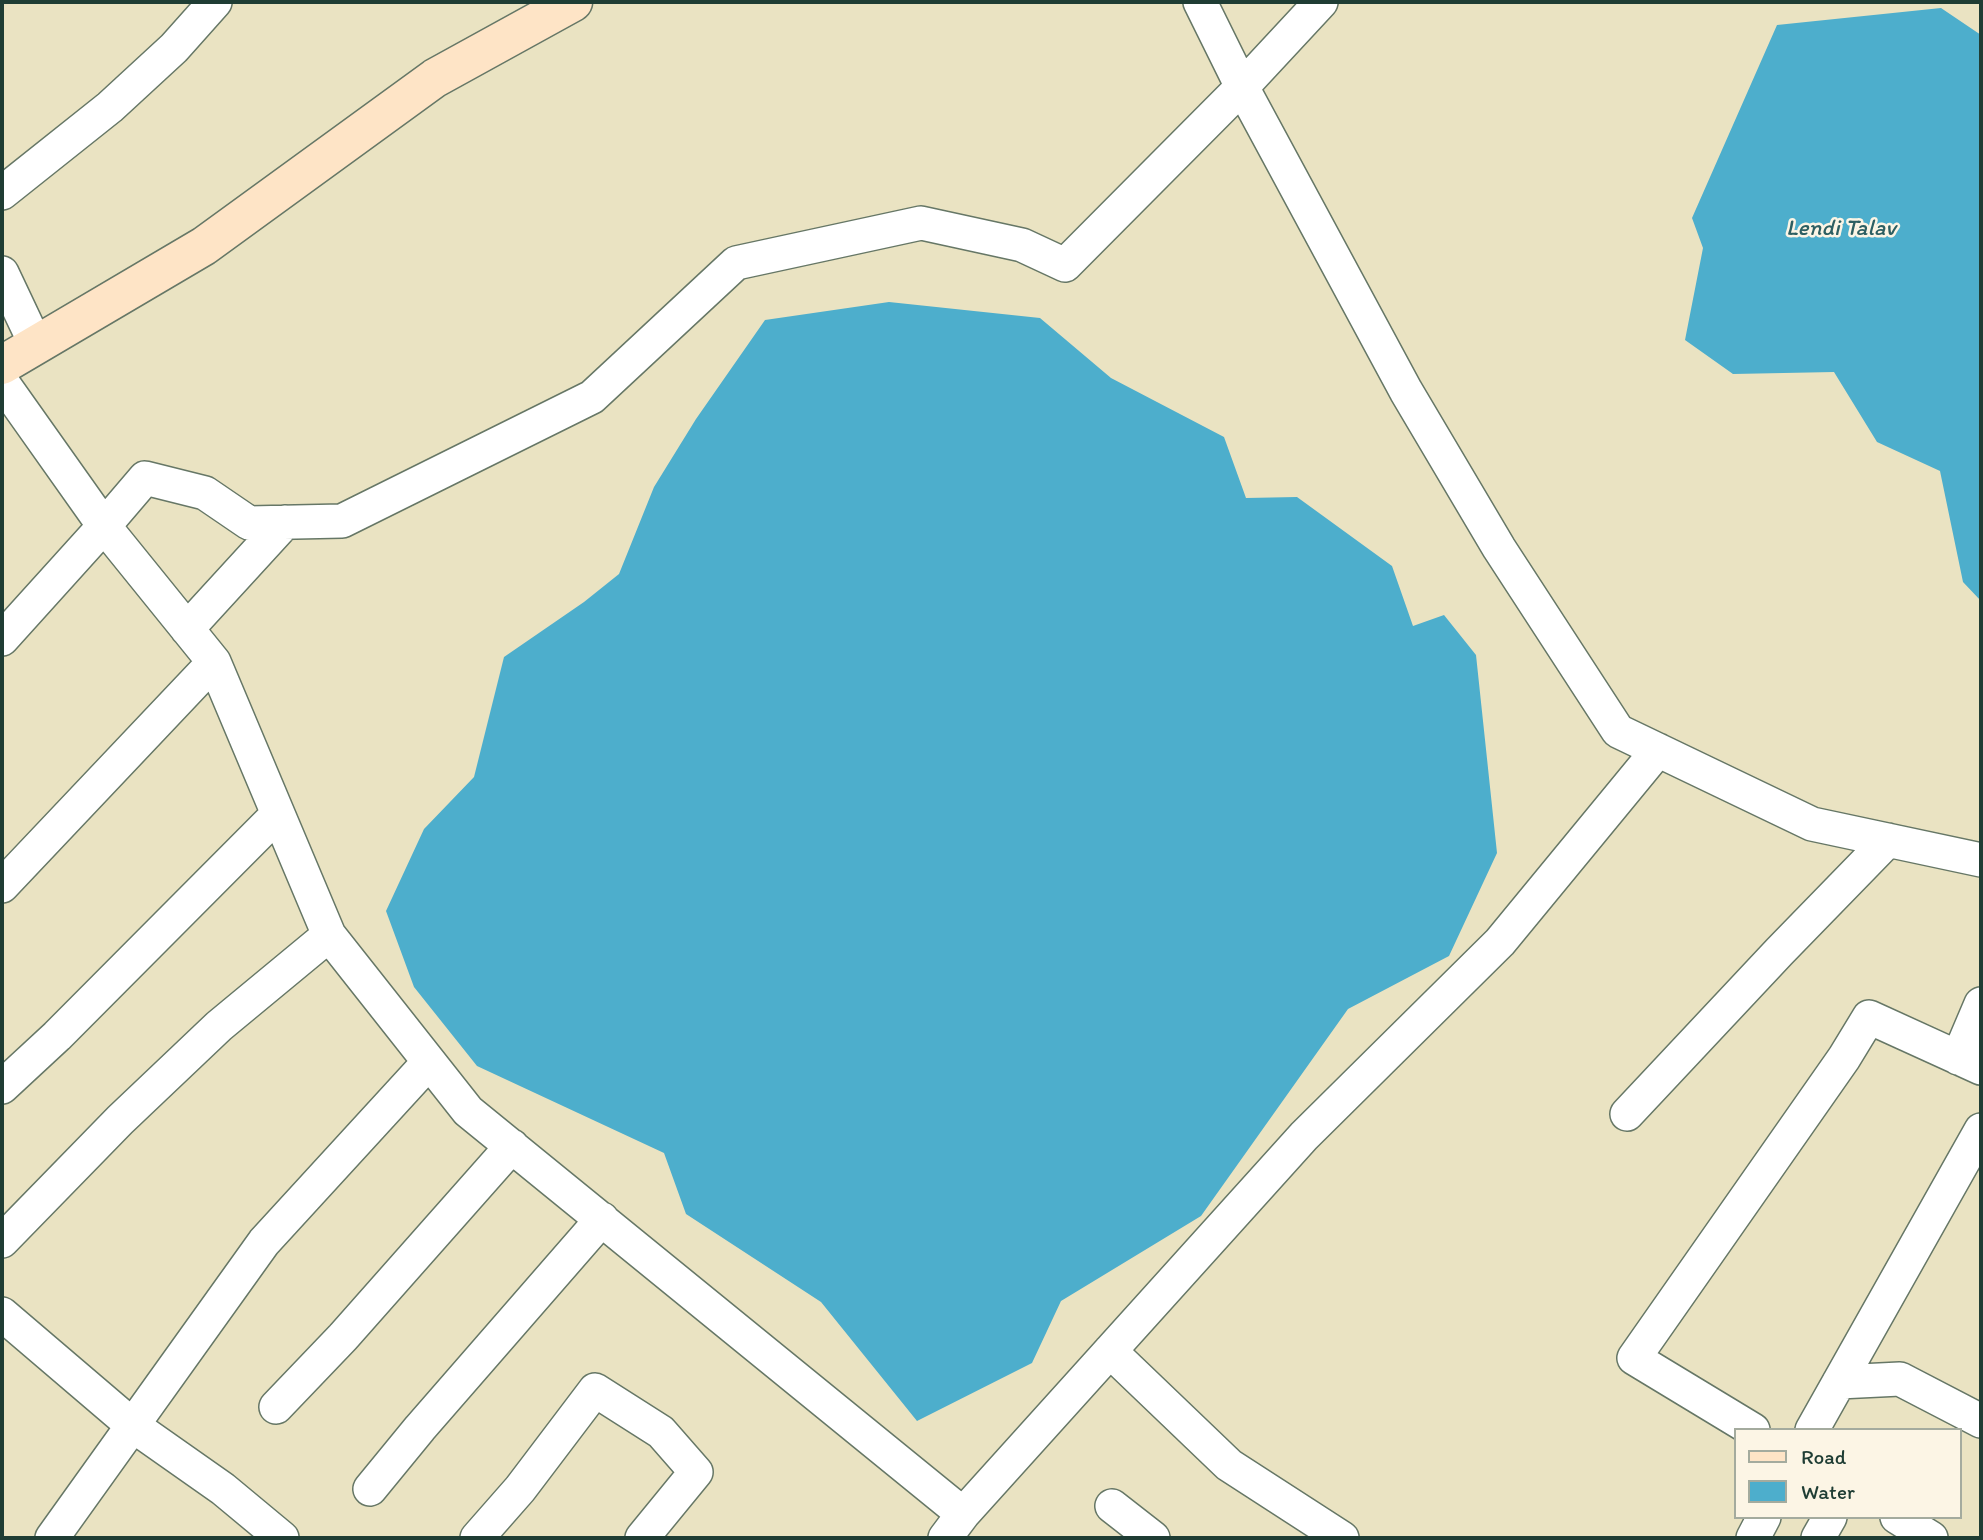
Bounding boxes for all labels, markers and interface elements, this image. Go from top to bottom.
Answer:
water label: Lendi Talav [1786,215,1896,243]
legend [1734,1428,1962,1519]
text: Road [1801,1444,1846,1469]
text: Water [1801,1479,1855,1504]

